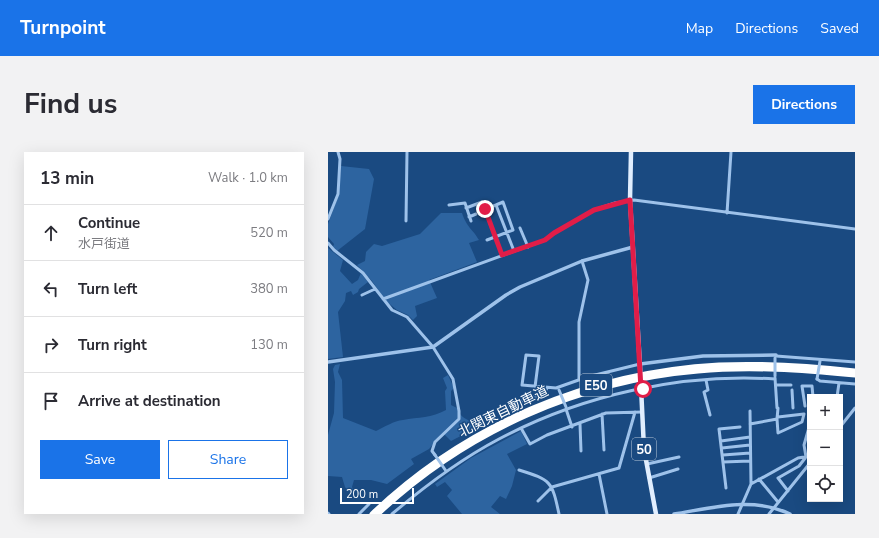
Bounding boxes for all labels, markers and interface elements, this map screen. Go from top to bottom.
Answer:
text: Turnpoint [20,15,106,41]
text: Map [686,19,713,38]
text: Directions [735,19,798,38]
text: Saved [820,19,859,38]
text: Find us [24,85,118,123]
button: Directions [753,85,855,124]
text: 13 min [40,167,94,190]
text: Walk · 1.0 km [208,169,288,187]
route end [476,200,494,218]
text: Continue [78,213,140,233]
icon: ahead [40,222,62,244]
text: 520 m [250,224,288,242]
text: 水戸街道 [78,235,130,253]
icon: left [40,278,62,300]
text: Turn left [78,279,137,299]
text: 380 m [250,280,288,298]
icon: right [40,334,62,356]
text: Turn right [78,335,147,355]
text: 130 m [250,336,288,354]
road number: E50 [580,374,612,396]
route start [634,380,652,398]
street label: 北関東自動車道 [455,381,551,441]
icon: arrive [40,390,62,412]
text: Arrive at destination [78,391,221,411]
map controls [807,394,843,502]
button: + [807,394,843,430]
button: − [807,430,843,466]
road number: 50 [632,438,656,460]
button: Save [40,440,160,479]
button: Share [168,440,288,479]
button: locate [807,466,843,502]
scale bar [340,486,414,505]
text: 200 m [346,487,378,502]

